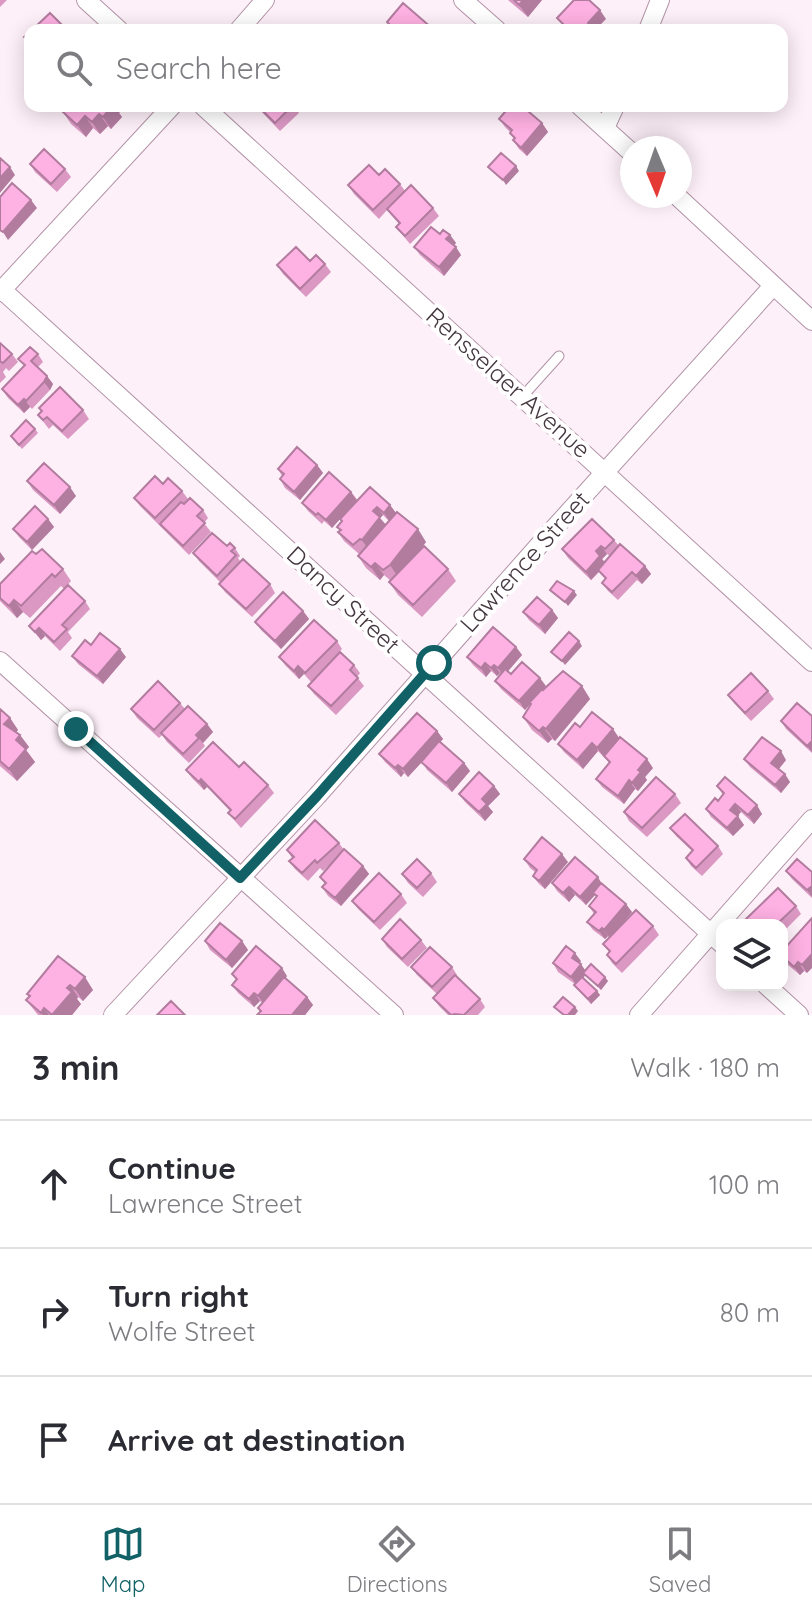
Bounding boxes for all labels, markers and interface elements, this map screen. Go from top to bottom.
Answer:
search box [24,24,788,112]
icon: search [52,46,96,90]
text: Search here [116,49,282,87]
north arrow [620,136,692,208]
street label: Rensselaer Avenue [420,301,597,464]
street label: Lawrence Street [453,485,595,638]
street label: Dancy Street [281,539,407,659]
route start [416,645,452,681]
route end [58,711,94,747]
map controls [716,919,788,991]
button: layers [716,919,788,991]
text: 3 min [32,1046,119,1089]
text: Walk · 180 m [630,1051,780,1084]
text: Continue [108,1149,236,1187]
icon: ahead [32,1162,76,1206]
text: 100 m [709,1168,780,1201]
text: Lawrence Street [108,1187,302,1220]
text: Turn right [108,1277,249,1315]
icon: right [32,1290,76,1334]
text: 80 m [720,1296,780,1329]
text: Wolfe Street [108,1315,256,1348]
icon: arrive [32,1418,76,1462]
text: Arrive at destination [108,1421,406,1459]
tab: Map [101,1522,145,1598]
tab: Directions [347,1522,447,1598]
tab: Saved [649,1522,711,1598]

